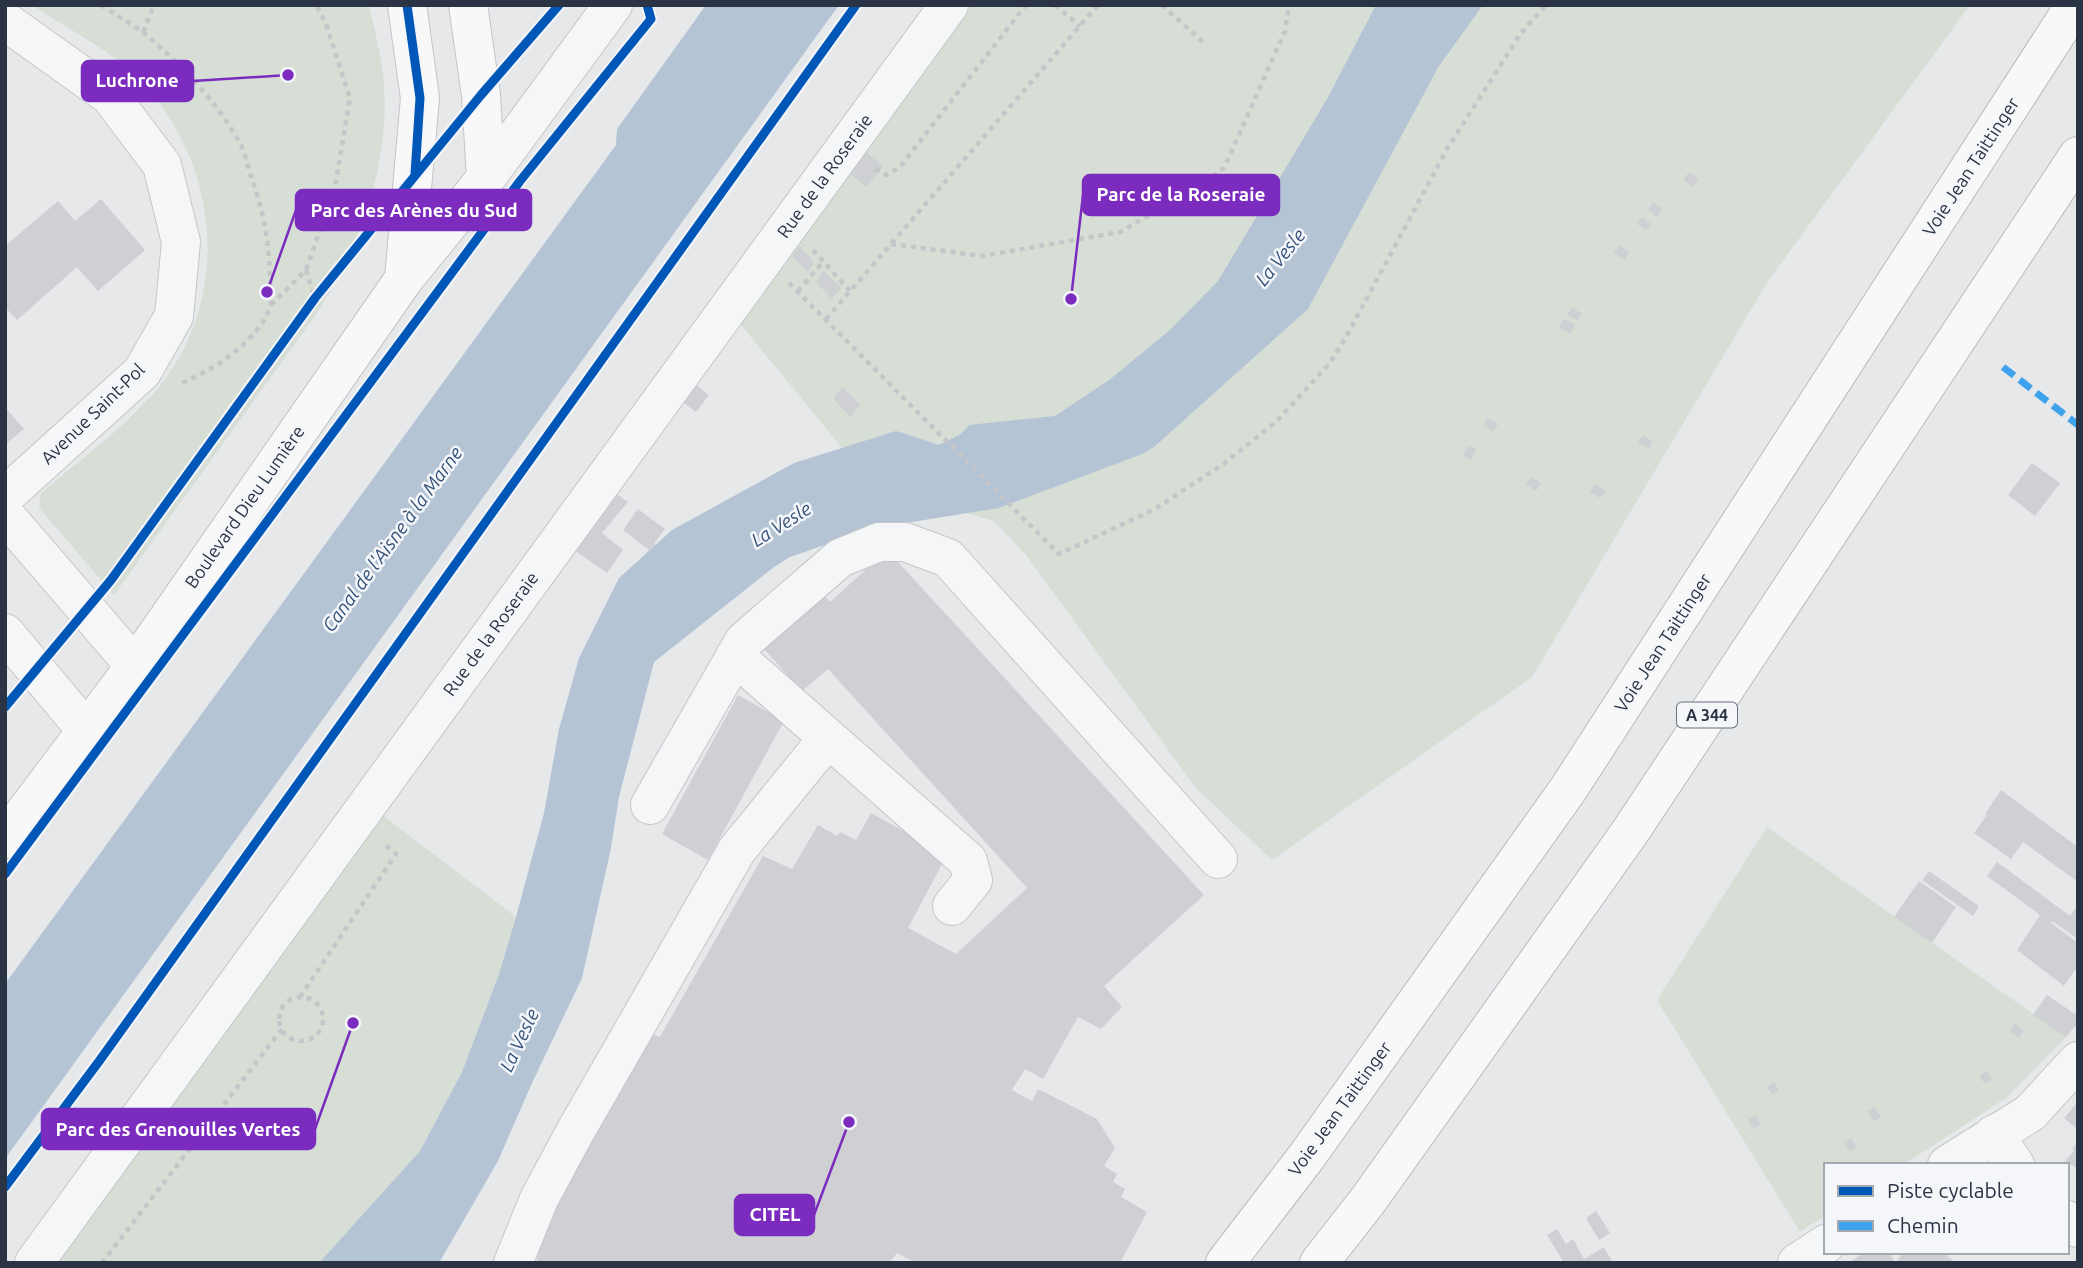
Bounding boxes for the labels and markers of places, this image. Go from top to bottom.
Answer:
callout: Luchrone [82,61,193,101]
callout: Parc de la Roseraie [1083,175,1279,215]
callout: Parc des Arènes du Sud [296,190,531,230]
callout: Parc des Grenouilles Vertes [42,1109,315,1149]
callout: CITEL [735,1195,814,1235]

